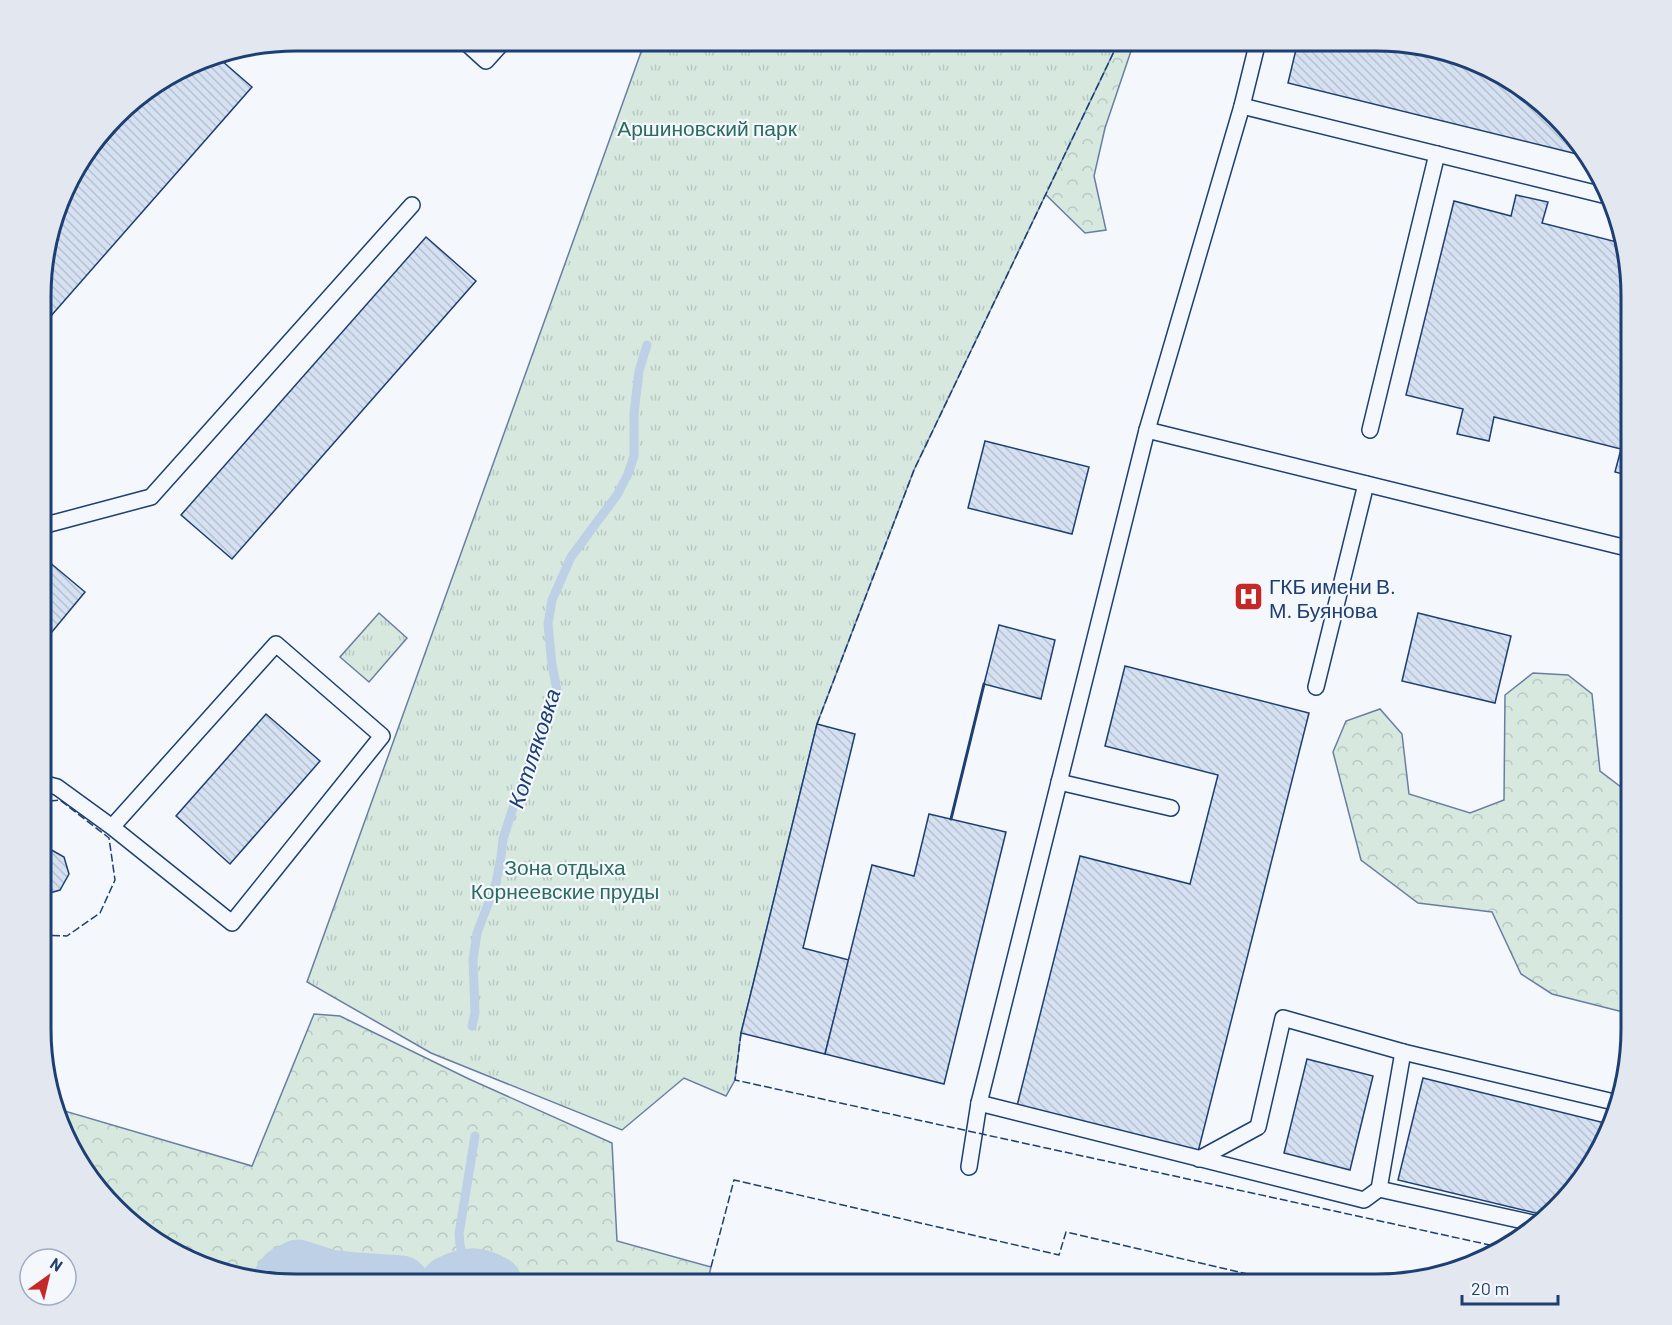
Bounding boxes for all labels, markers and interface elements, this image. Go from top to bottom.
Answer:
park label: Аршиновский парк [617,115,798,140]
place label: ГКБ имени В. М. Буянова [1269,573,1396,622]
hospital icon: ГКБ имени В. М. Буянова [1232,581,1264,613]
water label: Котляковка [501,685,565,811]
park label: Зона отдыха Корнеевские пруды [471,854,659,903]
north arrow [18,1247,78,1307]
text: N [47,1253,66,1275]
scale bar [1462,1268,1558,1306]
text: 20 m [1471,1277,1509,1299]

